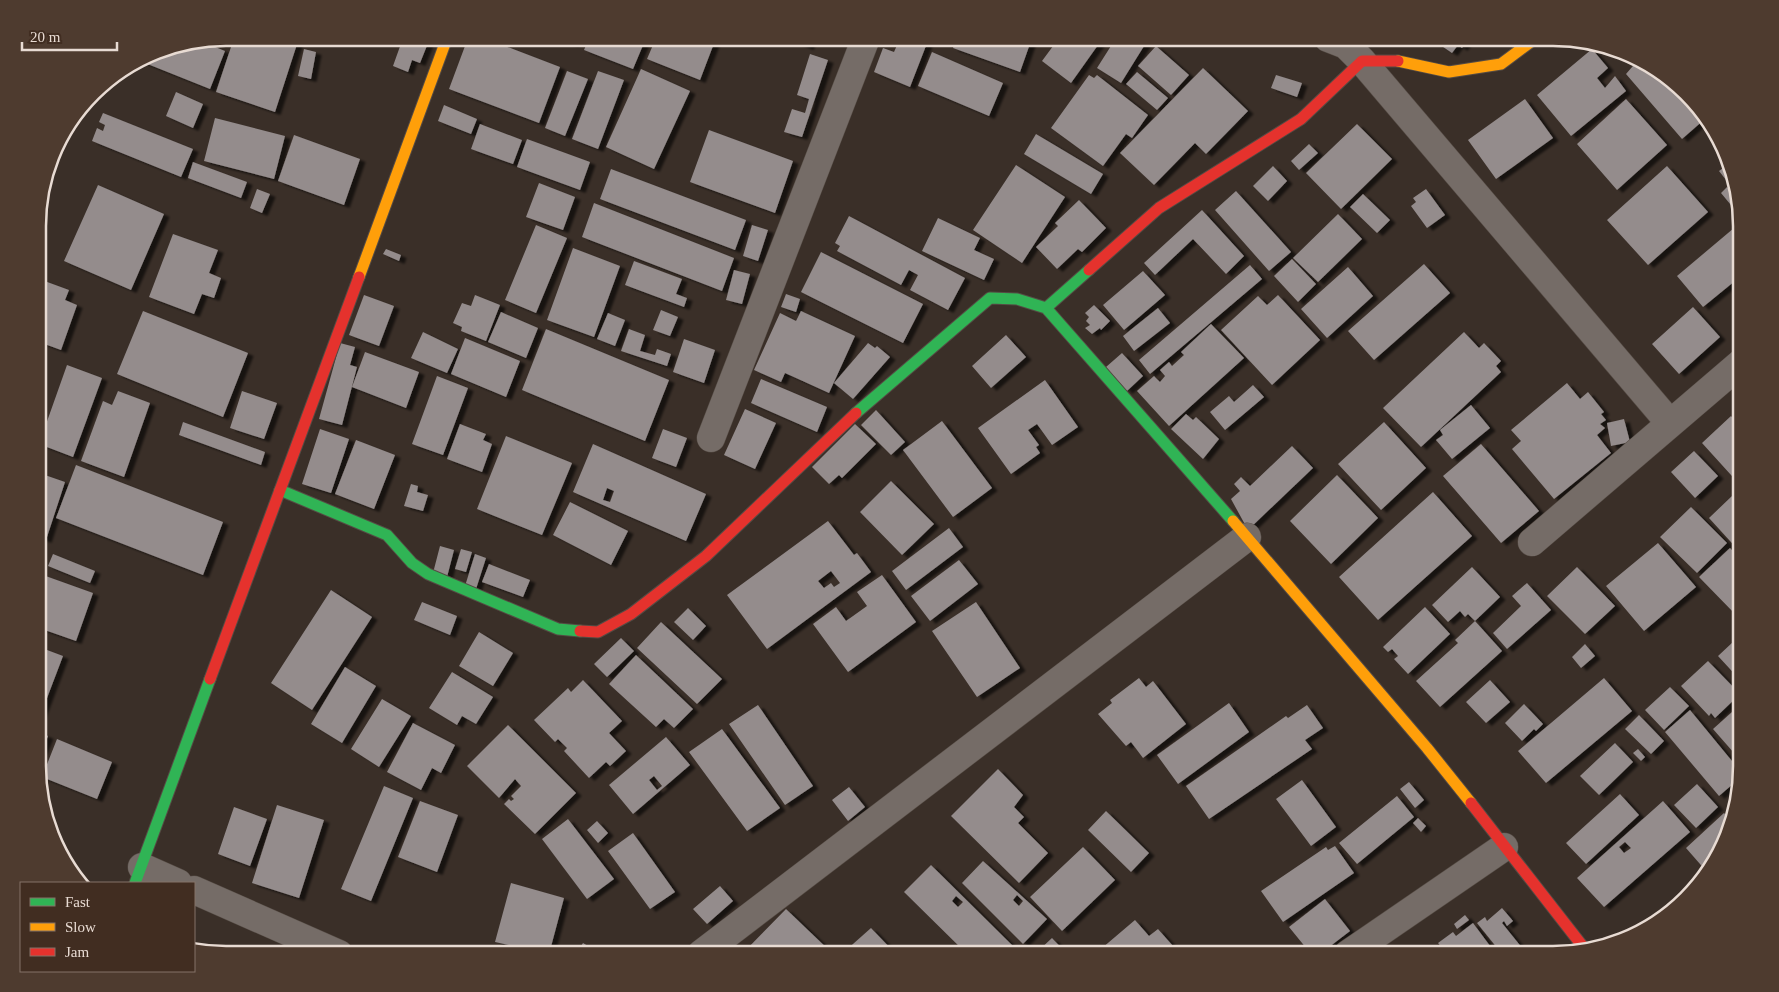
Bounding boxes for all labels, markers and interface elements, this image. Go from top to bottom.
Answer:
scale bar [22,20,118,52]
text: 20 m [30,29,61,45]
legend [20,882,195,972]
text: Fast [65,894,91,910]
text: Slow [65,919,96,935]
text: Jam [65,944,89,960]

